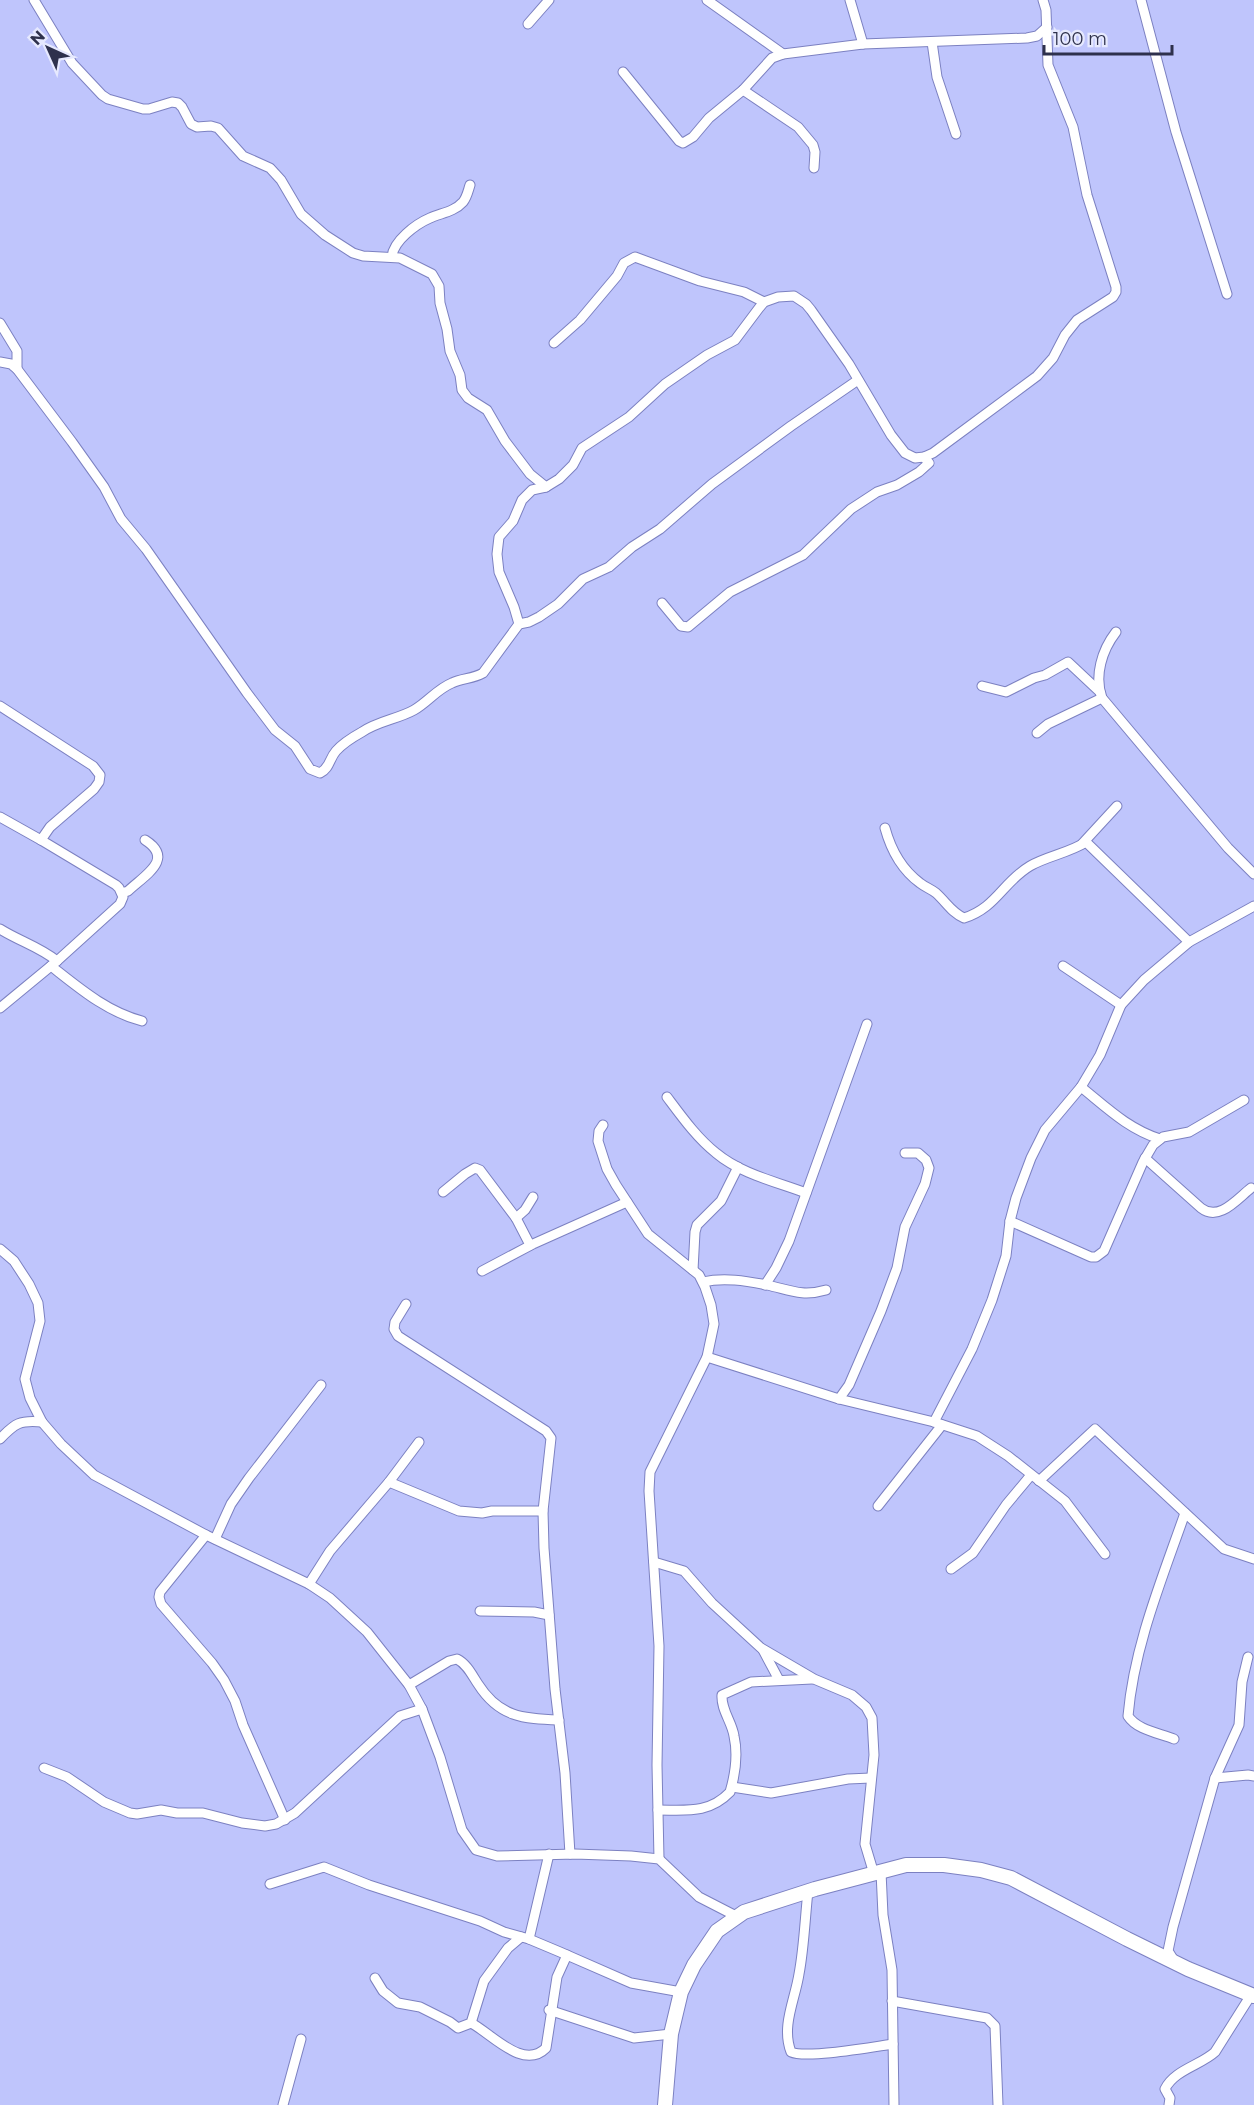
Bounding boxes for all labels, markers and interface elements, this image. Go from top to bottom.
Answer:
north arrow [18,18,78,78]
scale bar [1044,18,1172,56]
text: N [26,26,49,49]
text: 100 m [1053,28,1107,50]

